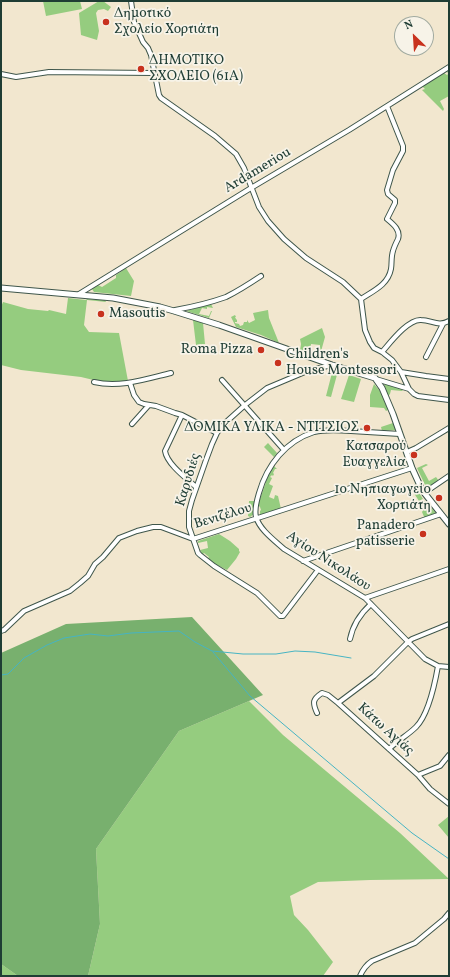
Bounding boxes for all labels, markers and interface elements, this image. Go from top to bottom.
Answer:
place label: Δημοτικό Σχολείο Χορτιάτη [114,6,219,38]
north arrow [394,16,434,56]
marker: Δημοτικό Σχολείο Χορτιάτη [101,17,111,27]
text: N [402,17,416,34]
place label: ΔΗΜΟΤΙΚΟ ΣΧΟΛΕΙΟ (61Α) [149,53,243,86]
marker: ΔΗΜΟΤΙΚΟ ΣΧΟΛΕΙΟ (61Α) [136,64,146,74]
street label: Ardameriou [222,144,294,198]
place label: Masoutis [109,306,165,322]
marker: Masoutis [96,309,106,319]
place label: Roma Pizza [181,342,253,358]
marker: Roma Pizza [256,345,266,355]
place label: Children's House Montessori [286,347,397,380]
marker: Children's House Montessori [273,358,283,368]
place label: ΔΟΜΙΚΑ ΥΛΙΚΑ - ΝΤΙΤΣΙΟΣ [184,420,359,436]
marker: ΔΟΜΙΚΑ ΥΛΙΚΑ - ΝΤΙΤΣΙΟΣ [362,423,372,433]
place label: Κατσαρού Ευαγγελία [342,439,406,472]
marker: Κατσαρού Ευαγγελία [409,450,419,460]
street label: Καρυδιές [173,451,205,509]
place label: 1ο Νηπιαγωγείο Χορτιάτη [334,482,431,514]
marker: 1ο Νηπιαγωγείο Χορτιάτη [434,493,444,503]
street label: Βενιζέλου [192,500,254,534]
place label: Panadero patisserie [356,518,415,550]
street label: Αγίου Νικολάου [283,528,373,596]
marker: Panadero patisserie [418,529,428,539]
street label: Κάτω Αγιάς [353,700,417,760]

